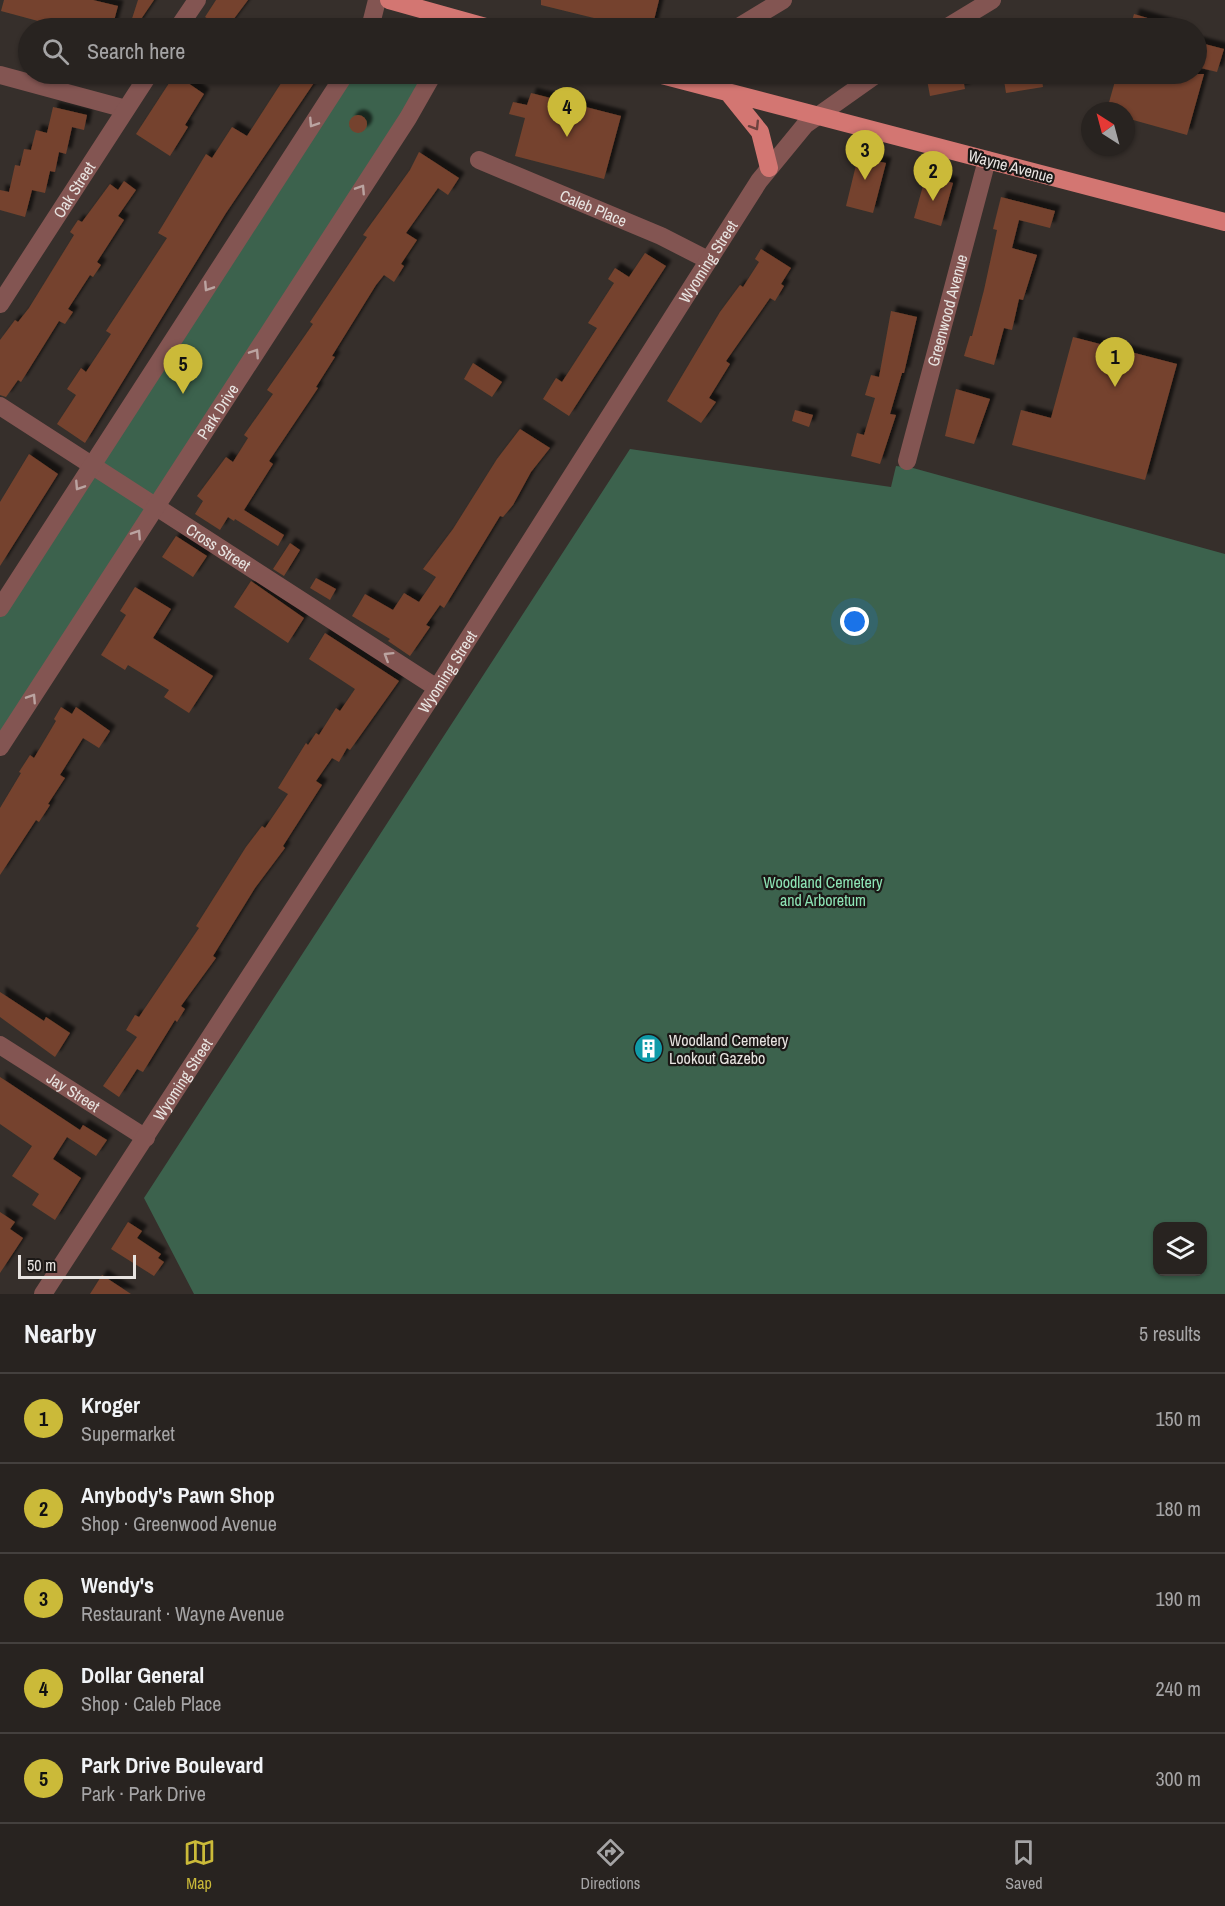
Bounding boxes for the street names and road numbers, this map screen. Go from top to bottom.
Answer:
street label: Wayne Avenue [966,144,1056,188]
street label: Oak Street [48,157,100,222]
street label: Caleb Place [557,184,630,232]
street label: Wyoming Street [673,216,743,307]
street label: Greenwood Avenue [922,252,972,369]
street label: Park Drive [192,379,244,443]
street label: Cross Street [182,518,255,576]
street label: Wyoming Street [413,626,482,717]
street label: Wyoming Street [148,1034,218,1125]
street label: Jay Street [43,1067,105,1117]

